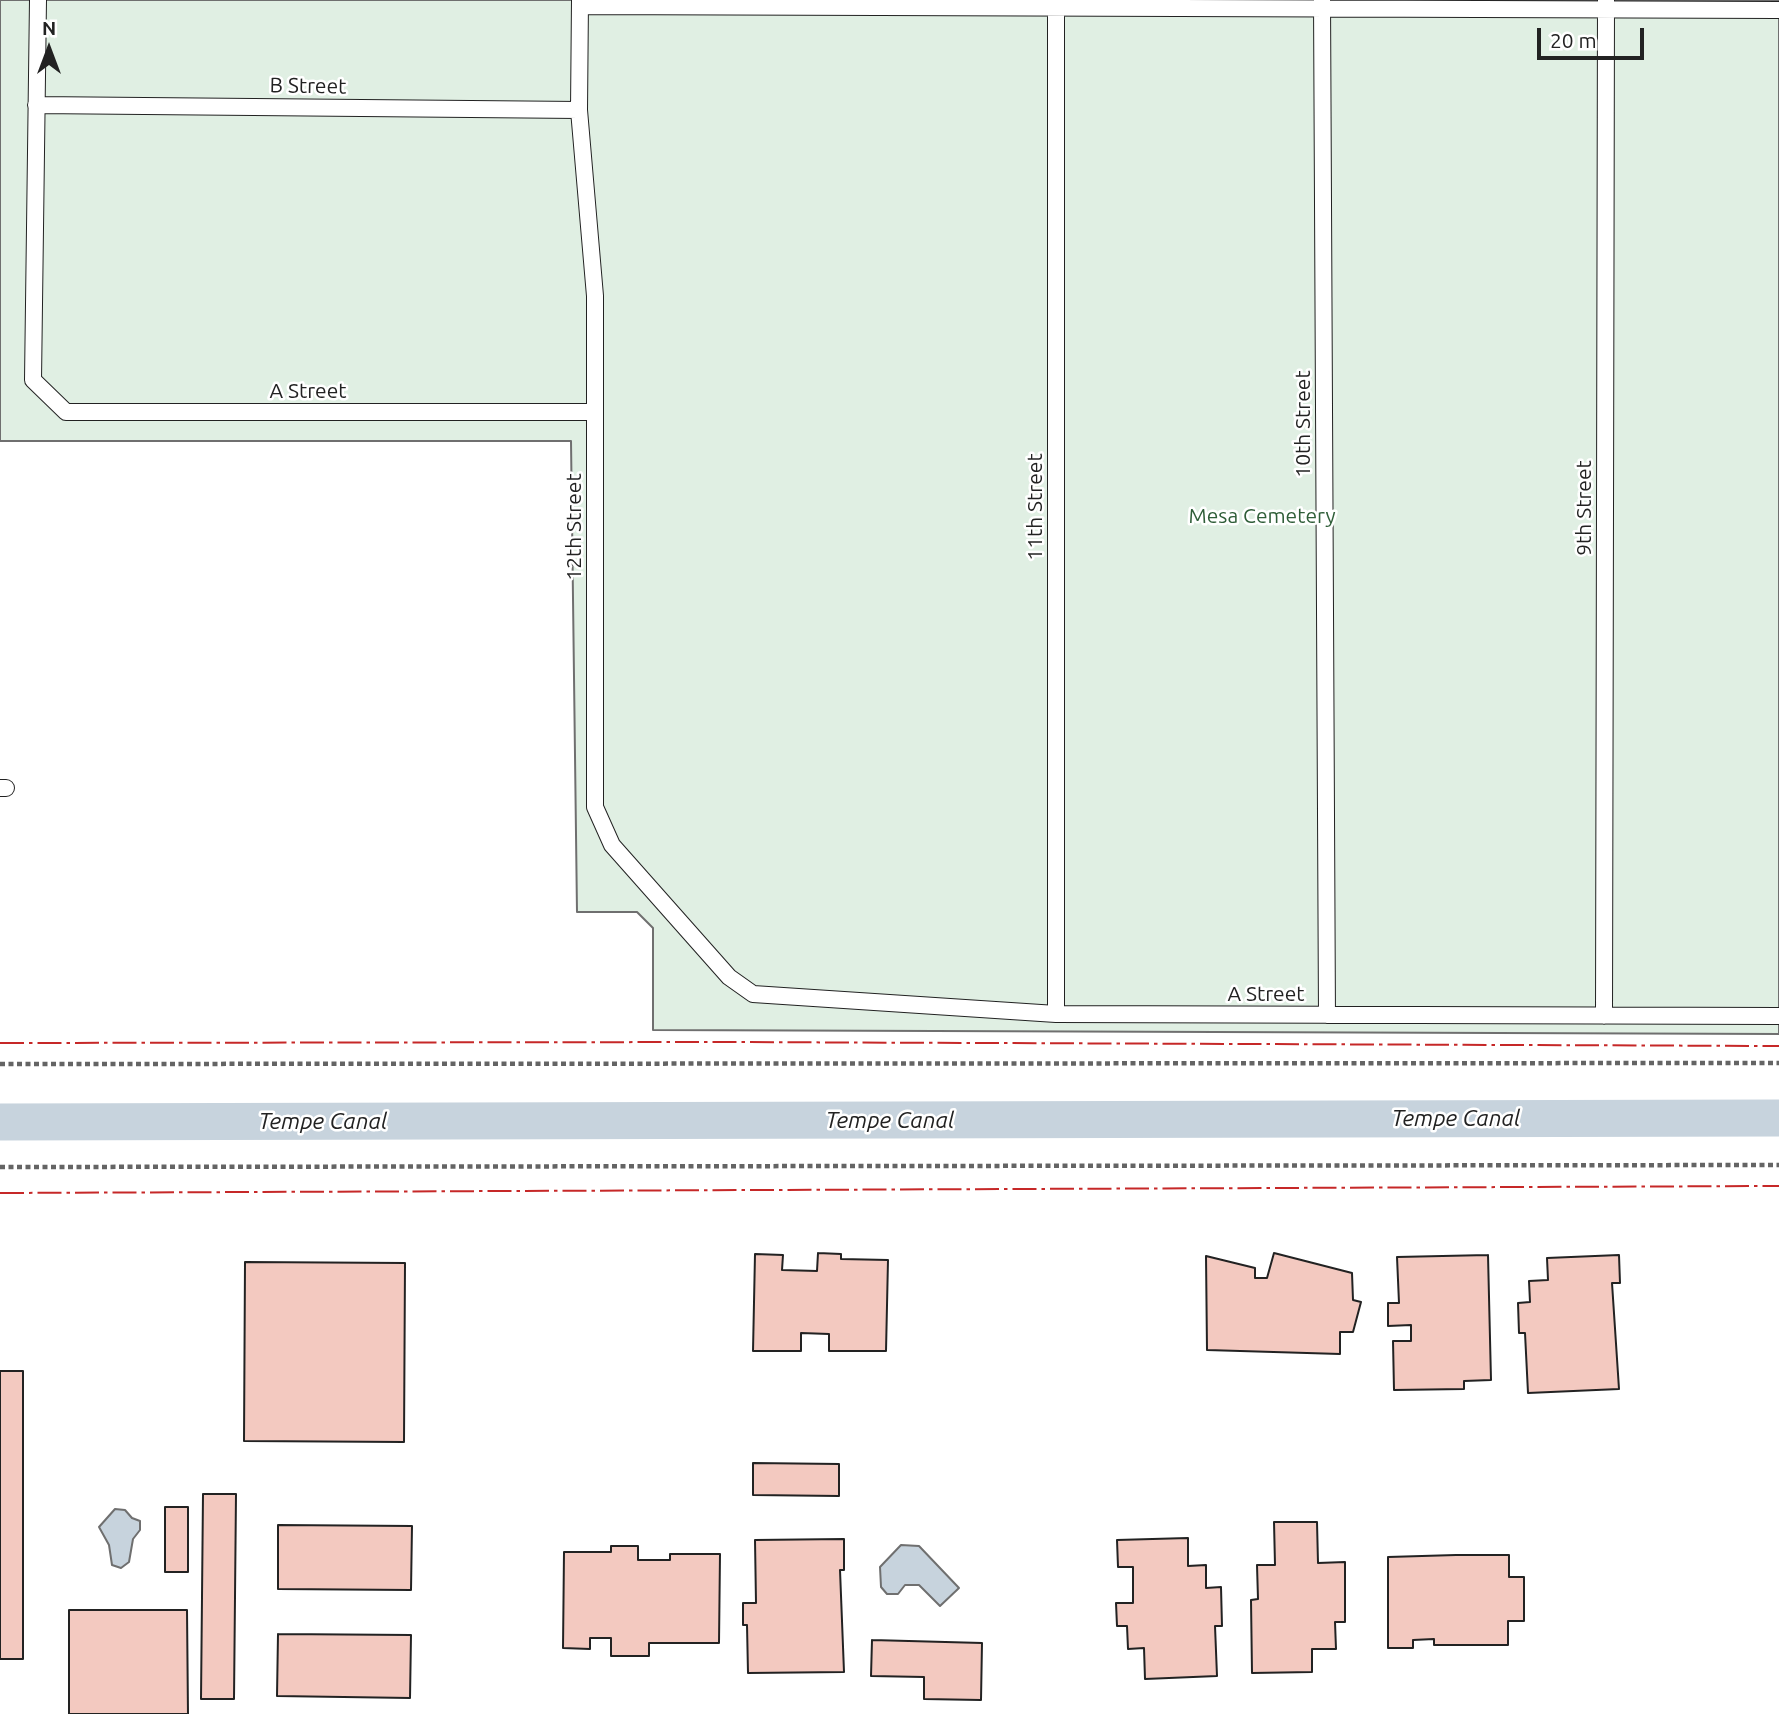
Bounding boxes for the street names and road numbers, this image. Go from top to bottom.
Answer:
street label: B Street [269,73,347,99]
street label: 10th Street [1290,370,1316,478]
street label: A Street [269,378,347,404]
street label: 11th Street [1022,453,1048,561]
street label: 9th Street [1571,460,1597,556]
street label: 12th Street [561,473,587,581]
street label: A Street [1227,981,1305,1007]

